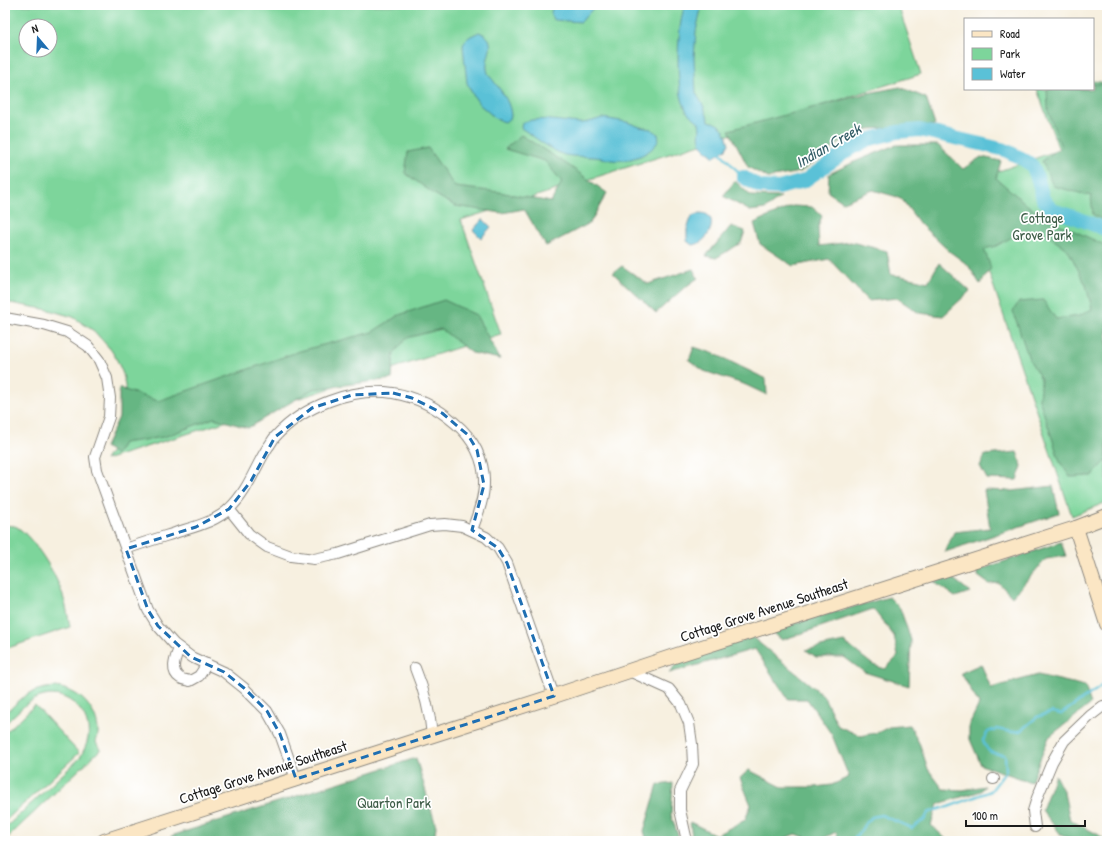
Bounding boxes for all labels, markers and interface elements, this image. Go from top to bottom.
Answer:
north arrow [18,18,58,58]
legend [964,18,1094,90]
text: N [30,21,40,36]
text: Road [1000,25,1020,42]
text: Park [1000,45,1020,62]
text: Water [1000,65,1026,82]
water label: Indian Creek [791,117,866,173]
park label: Cottage Grove Park [1012,207,1072,245]
street label: Cottage Grove Avenue Southeast [677,573,852,647]
street label: Cottage Grove Avenue Southeast [176,735,351,809]
park label: Quarton Park [357,792,431,813]
scale bar [966,802,1085,828]
text: 100 m [972,807,998,824]

